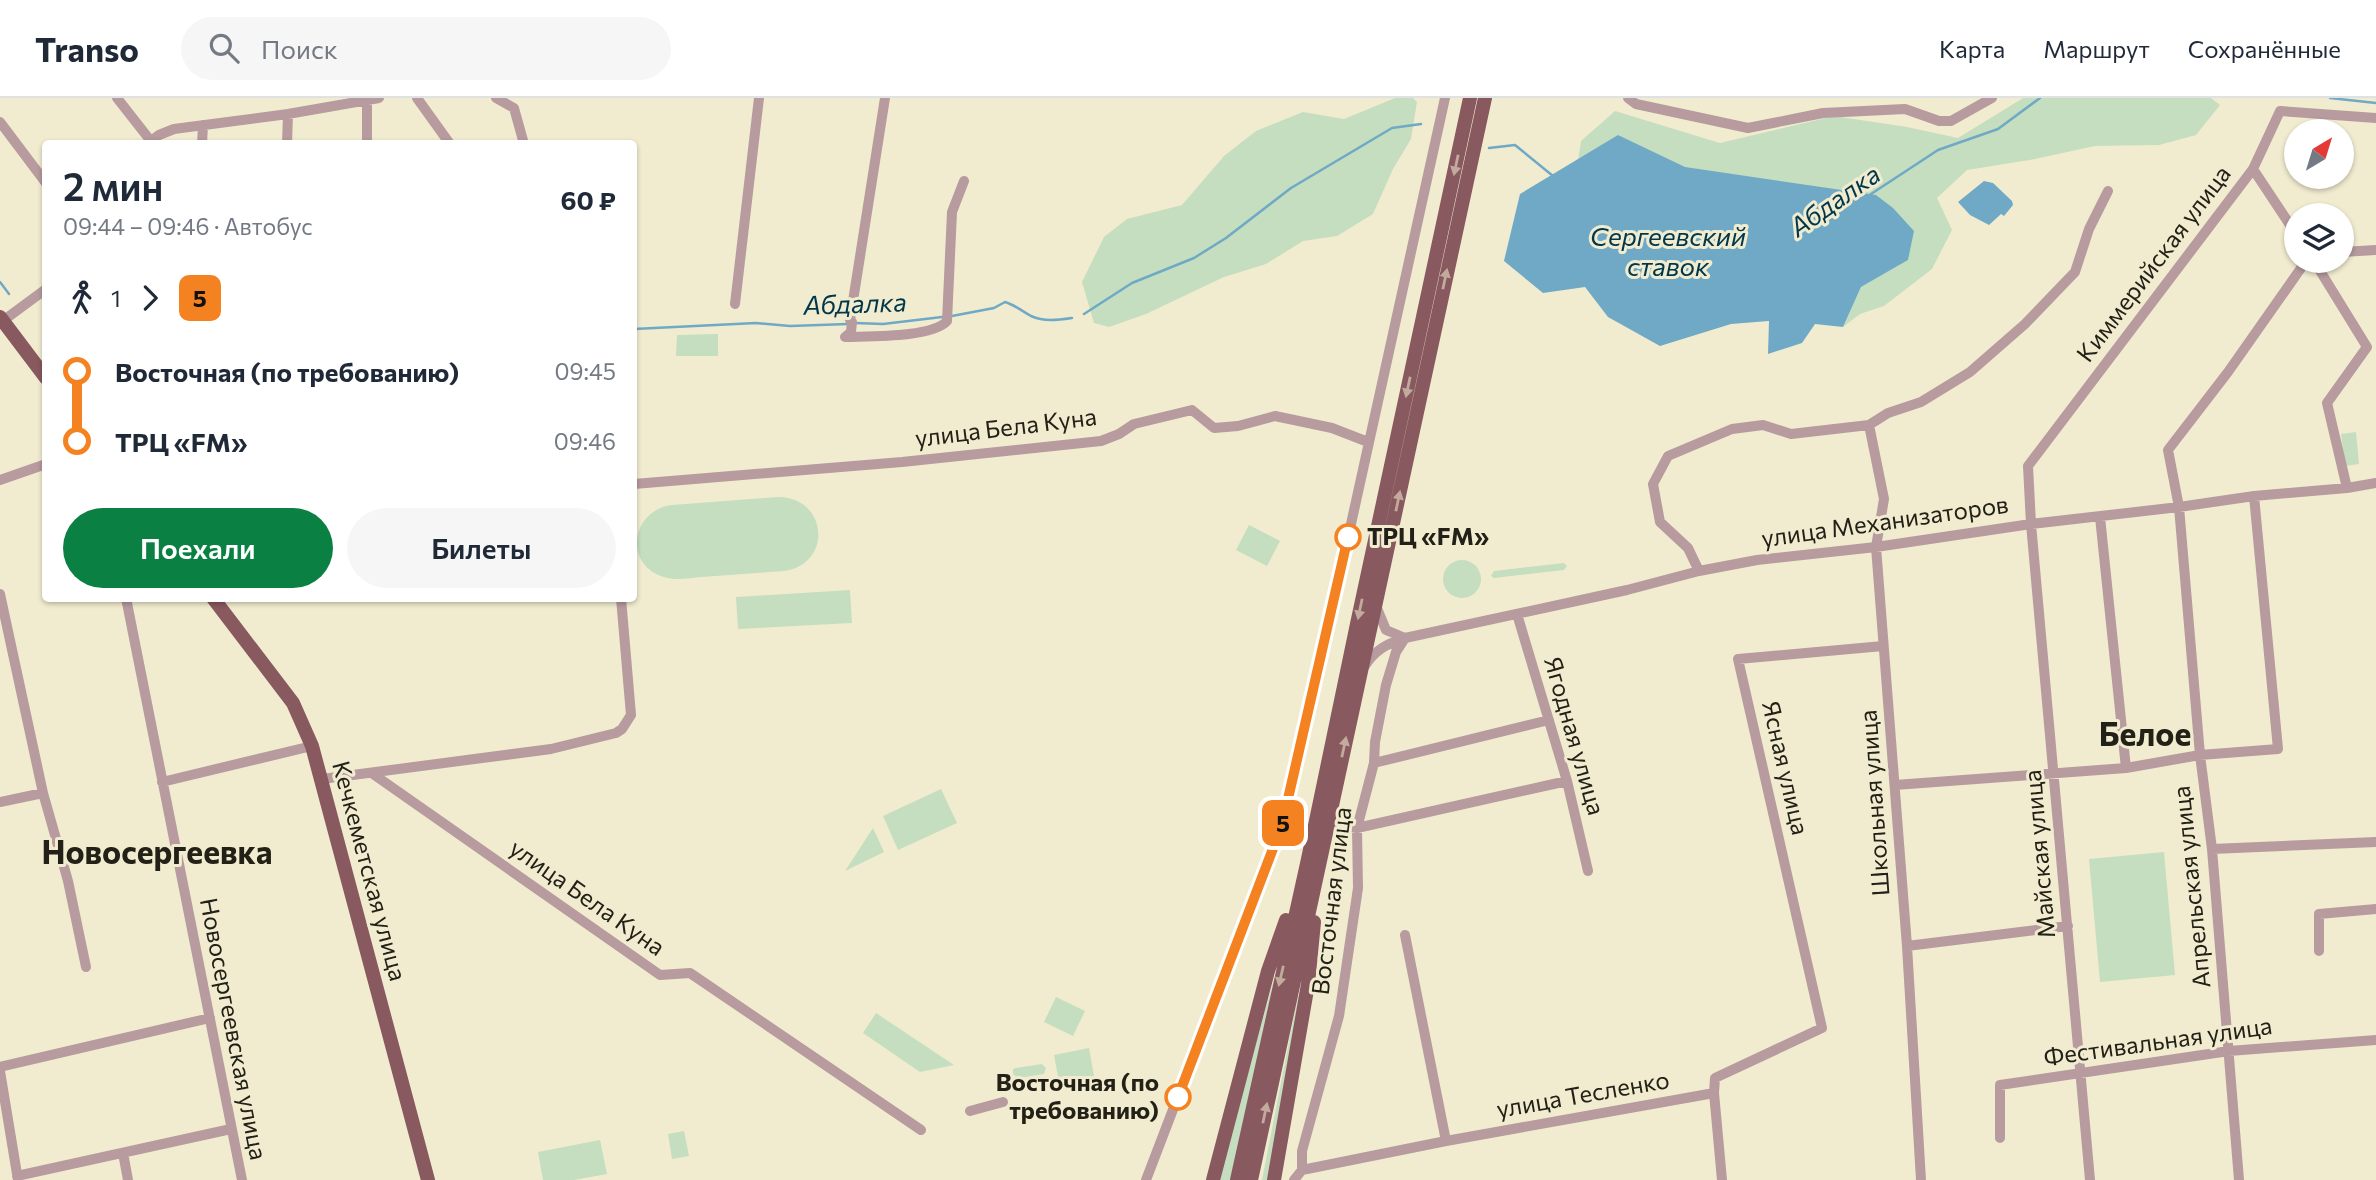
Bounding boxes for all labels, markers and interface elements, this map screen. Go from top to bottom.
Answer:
search box [181,17,671,80]
text: Transo [35,28,139,69]
icon: search [205,29,243,67]
text: Поиск [261,33,338,64]
text: Карта [1939,34,2005,63]
text: Маршрут [2043,34,2150,63]
text: Сохранённые [2188,34,2341,63]
north arrow [2284,119,2354,189]
map controls [2284,119,2354,273]
one-way arrow [1450,154,1461,176]
water label: Абдалка [1782,157,1885,243]
street label: Киммерийская улица [2070,159,2236,367]
text: 2 мин [63,162,163,209]
text: 60 ₽ [561,184,616,215]
button: layers [2284,203,2354,273]
text: 09:44 – 09:46 · Автобус [63,212,313,240]
water label: Сергеевский ставок [1590,220,1746,281]
one-way arrow [1440,268,1451,290]
icon: walk [63,279,101,317]
icon: forward [131,279,169,317]
text: 5 [193,283,207,312]
text: 1 [111,284,121,312]
water label: Абдалка [802,285,907,320]
text: Восточная (по требованию) [115,356,459,387]
text: 09:45 [555,357,616,385]
one-way arrow [1402,376,1413,398]
street label: улица Бела Куна [913,401,1098,452]
text: ТРЦ «FM» [115,426,247,457]
text: 09:46 [554,427,616,455]
street label: улица Механизаторов [1759,489,2010,552]
one-way arrow [1392,490,1403,512]
button: Поехали [63,508,333,588]
button: Билеты [347,508,616,588]
place label: ТРЦ «FM» [1367,521,1489,550]
marker: ТРЦ «FM» [1335,524,1361,550]
one-way arrow [1354,598,1365,620]
street label: Ягодная улица [1539,653,1612,818]
street label: Ясная улица [1757,698,1816,838]
street label: Школьная улица [1853,709,1894,897]
district label: Белое [2099,713,2191,753]
one-way arrow [1339,736,1350,758]
street label: Кечкеметская улица [327,758,414,984]
street label: Майская улица [2017,769,2060,940]
street label: Апрельская улица [2165,785,2216,990]
line badge: 5 [1260,800,1306,846]
street label: Восточная улица [1305,805,1356,996]
text: 5 [1276,808,1290,837]
district label: Новосергеевка [41,831,273,871]
street label: улица Бела Куна [505,833,671,961]
street label: Новосергеевская улица [195,895,274,1162]
one-way arrow [1276,965,1287,987]
street label: Фестивальная улица [2042,1010,2274,1071]
street label: улица Тесленко [1494,1064,1671,1123]
place label: Восточная (по требованию) [996,1067,1159,1124]
marker: Восточная (по требованию) [1165,1084,1191,1110]
one-way arrow [1259,1102,1270,1124]

